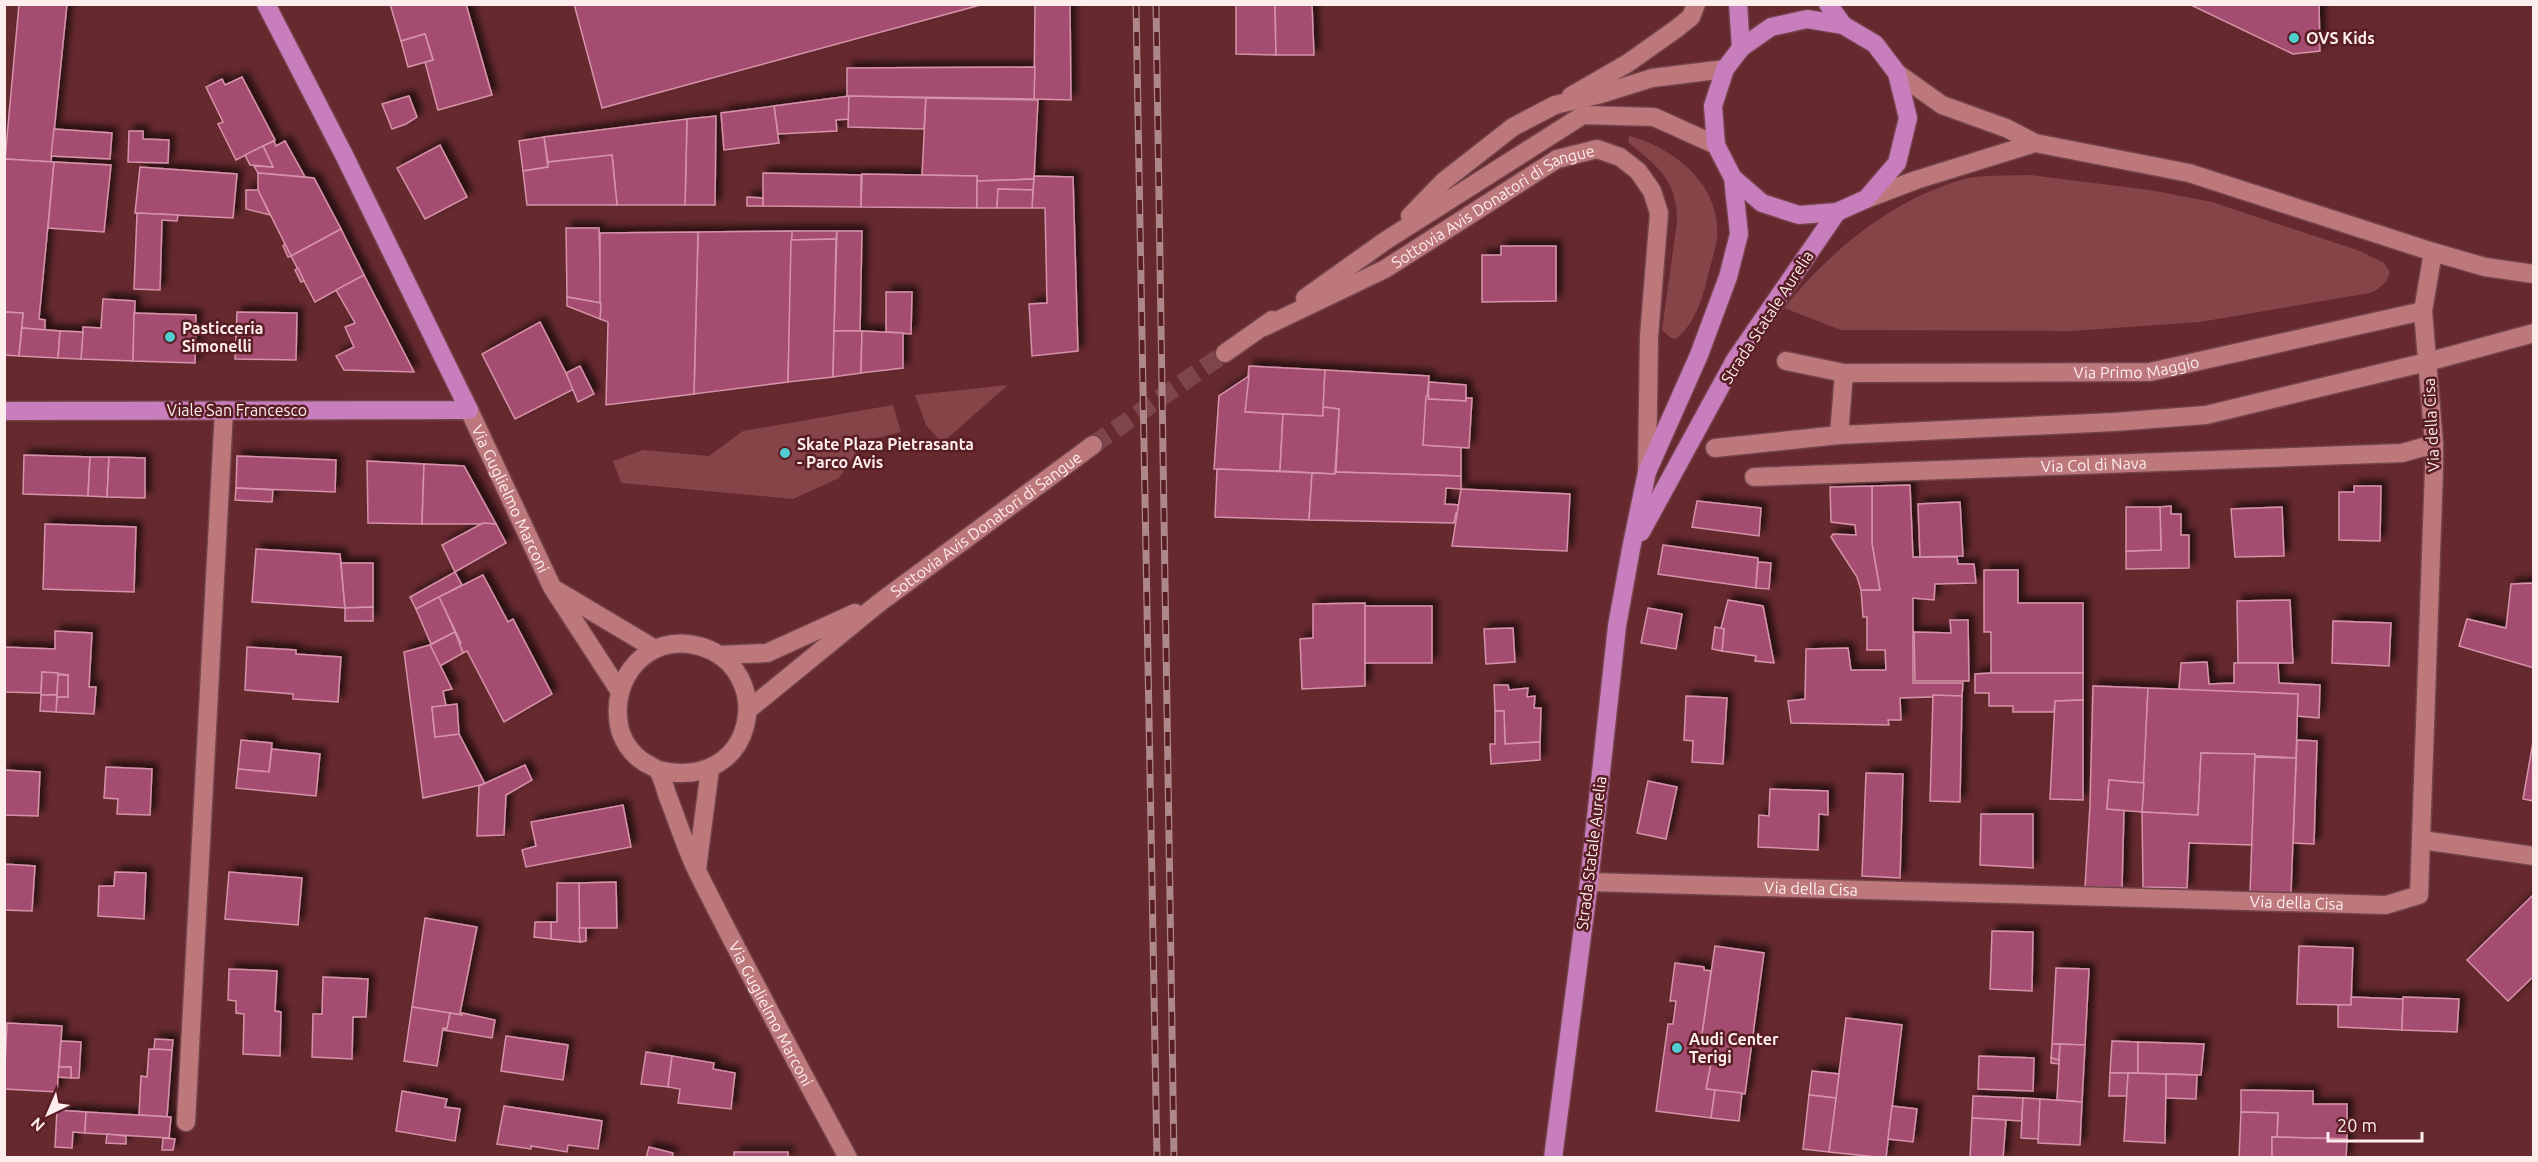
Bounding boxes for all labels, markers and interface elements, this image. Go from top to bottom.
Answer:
place label: OVS Kids [2306,29,2375,47]
marker: OVS Kids [2287,31,2301,45]
street label: Sottovia Avis Donatori di Sangue [1388,141,1596,272]
street label: Strada Statale Aurelia [1717,247,1817,387]
place label: Pasticceria Simonelli [182,319,263,355]
marker: Pasticceria Simonelli [163,330,177,344]
street label: Via Primo Maggio [2073,352,2201,382]
street label: Via della Cisa [2420,378,2442,472]
street label: Viale San Francesco [167,401,307,419]
street label: Via Guglielmo Marconi [468,422,553,576]
place label: Skate Plaza Pietrasanta - Parco Avis [797,435,974,471]
marker: Skate Plaza Pietrasanta - Parco Avis [778,446,792,460]
street label: Sottovia Avis Donatori di Sangue [887,448,1085,601]
street label: Via Col di Nava [2040,453,2147,475]
street label: Strada Statale Aurelia [1573,775,1609,931]
street label: Via della Cisa [1764,878,1858,899]
street label: Via della Cisa [2249,892,2344,913]
street label: Via Guglielmo Marconi [725,938,817,1089]
place label: Audi Center Terigi [1689,1030,1779,1066]
marker: Audi Center Terigi [1670,1041,1684,1055]
north arrow [18,1084,78,1144]
scale bar [2328,1105,2422,1143]
text: N [27,1114,48,1135]
text: 20 m [2337,1115,2377,1135]

